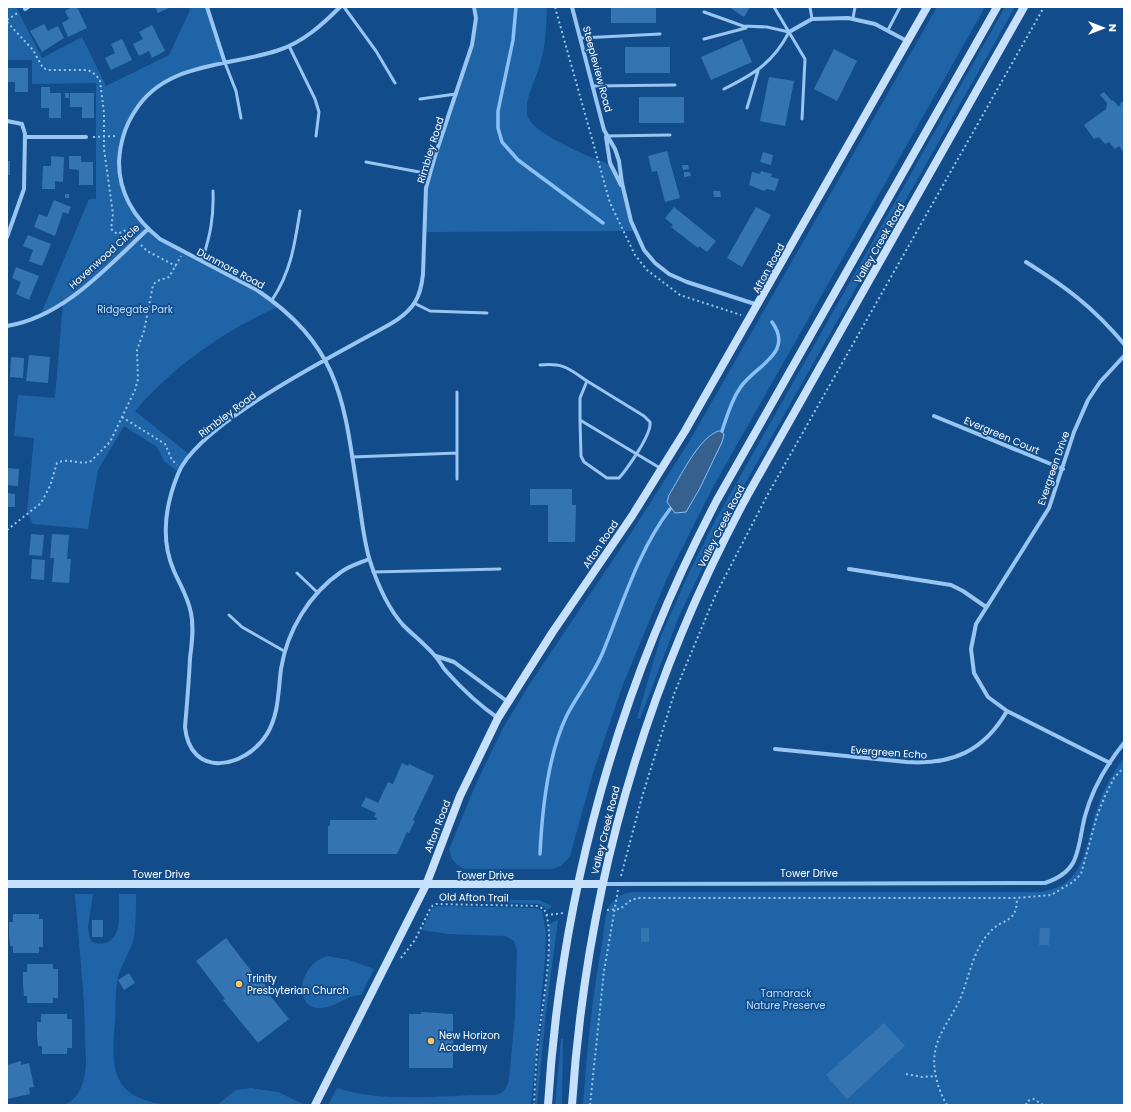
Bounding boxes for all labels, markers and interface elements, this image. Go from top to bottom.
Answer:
north arrow [1083,8,1123,48]
street label: Steepleview Road [579,24,616,114]
text: N [1105,24,1121,32]
street label: Rimbley Road [413,115,448,185]
street label: Valley Creek Road [850,200,909,286]
street label: Havenwood Circle [66,220,143,292]
street label: Afton Road [749,240,788,296]
street label: Dunmore Road [194,244,267,293]
park label: Ridgegate Park [97,302,174,317]
street label: Rimbley Road [195,388,259,441]
street label: Evergreen Court [962,413,1042,458]
street label: Evergreen Drive [1034,429,1073,507]
street label: Valley Creek Road [694,482,749,570]
street label: Afton Road [579,517,622,571]
street label: Evergreen Echo [850,742,928,763]
street label: Valley Creek Road [587,784,624,876]
street label: Afton Road [421,798,454,855]
street label: Tower Drive [780,866,838,881]
street label: Tower Drive [132,867,190,882]
street label: Tower Drive [456,868,514,883]
street label: Old Afton Trail [439,889,509,906]
place label: Trinity Presbyterian Church [247,971,349,998]
marker: Trinity Presbyterian Church [234,979,244,989]
park label: Tamarack Nature Preserve [746,986,826,1013]
place label: New Horizon Academy [439,1028,500,1055]
marker: New Horizon Academy [426,1036,436,1046]

